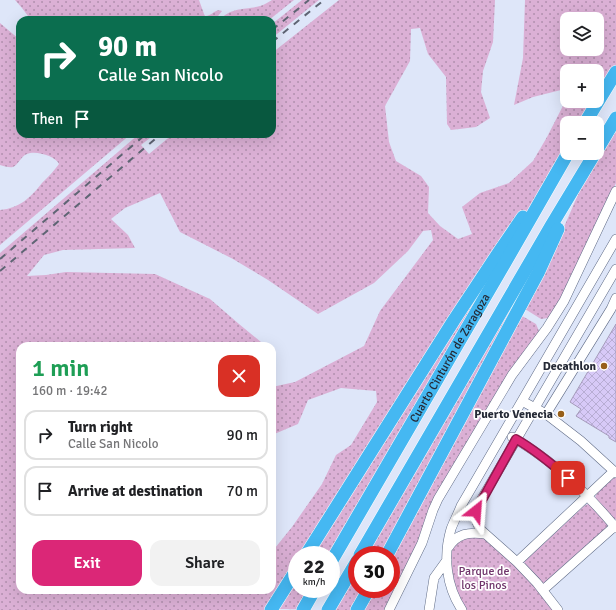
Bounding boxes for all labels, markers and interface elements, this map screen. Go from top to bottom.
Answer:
map controls [560,12,604,160]
button: layers [560,12,604,56]
text: 90 m [98,30,157,64]
icon: right [32,32,84,84]
text: Calle San Nicolo [98,64,223,86]
button: + [560,64,604,108]
icon: arrive [71,108,93,130]
text: Then [32,110,63,128]
button: − [560,116,604,160]
street label: Cuarto Cinturón de Zaragoza [406,291,493,425]
text: 1 min [32,353,89,383]
button: close [218,355,260,397]
place label: Decathlon [543,359,596,374]
marker: Decathlon [599,361,609,371]
text: 160 m · 19:42 [32,383,108,399]
place label: Puerto Venecia [474,407,553,422]
marker: Puerto Venecia [556,409,566,419]
text: Turn right [68,418,133,436]
icon: right [34,424,56,446]
text: 90 m [227,426,258,444]
text: Calle San Nicolo [68,436,158,452]
pin [551,461,585,495]
icon: arrive [557,467,579,489]
icon: arrive [34,480,56,502]
text: Arrive at destination [68,482,203,500]
text: 70 m [227,482,258,500]
position arrow [455,490,497,532]
button: Exit [32,540,142,586]
button: Share [150,540,260,586]
speed limit sign: 30 [348,546,400,598]
text: 22 [303,554,325,579]
park label: Parque de los Pinos [459,564,509,593]
text: km/h [303,576,325,588]

